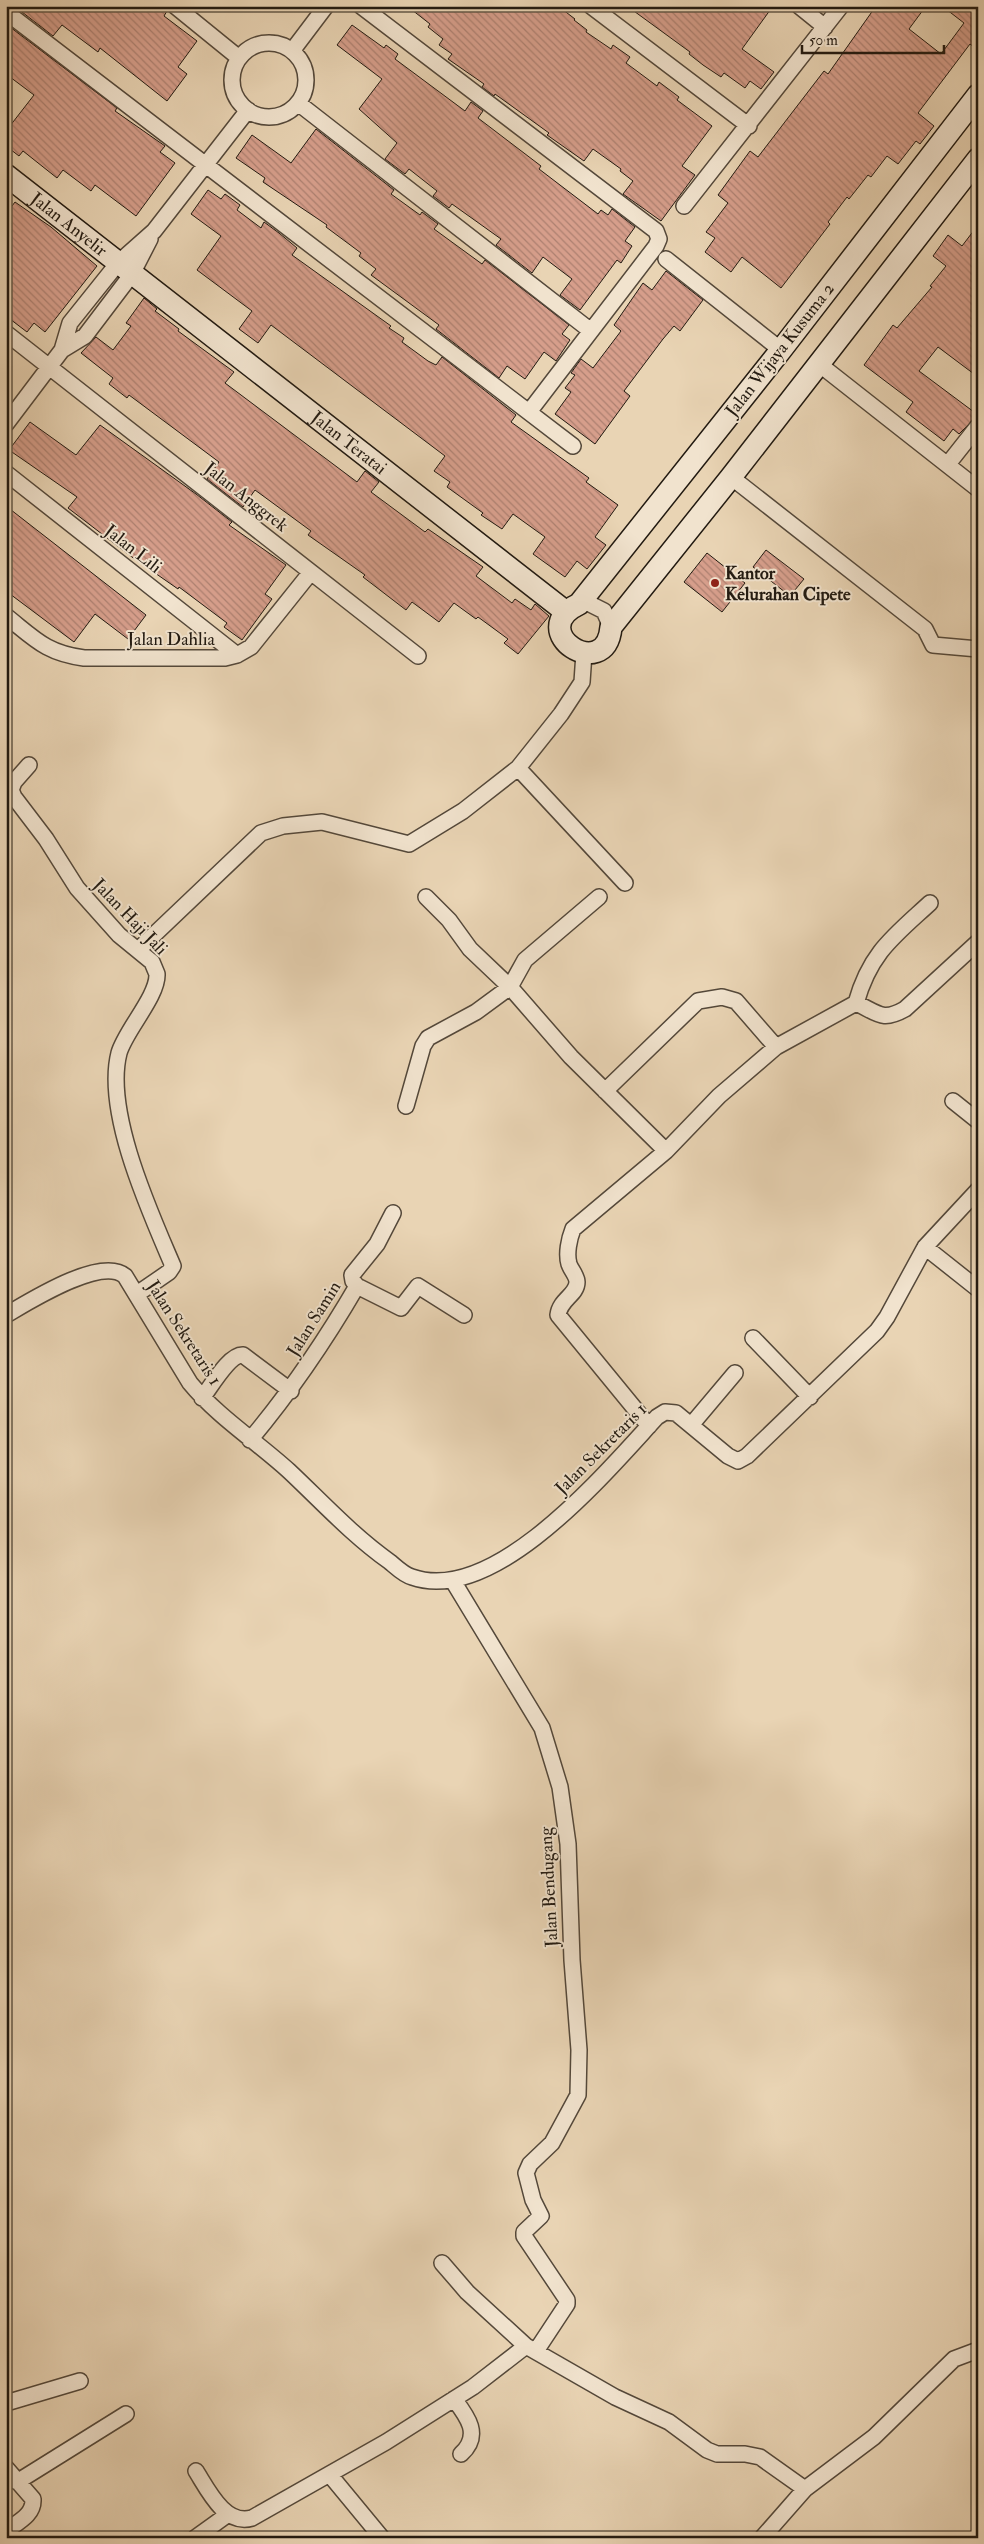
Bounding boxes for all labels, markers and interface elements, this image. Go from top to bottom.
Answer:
scale bar [802,22,944,54]
text: 50 m [809,31,838,50]
street label: Jalan Anyelir [25,186,112,262]
street label: Jalan Wijaya Kusuma 2 [720,278,840,423]
street label: Jalan Teratai [306,405,392,480]
street label: Jalan Anggrek [198,456,293,537]
street label: Jalan Lili [99,519,166,579]
place label: Kantor Kelurahan Cipete [725,562,851,606]
marker: Kantor Kelurahan Cipete [709,577,721,589]
street label: Jalan Dahlia [126,628,215,651]
street label: Jalan Haji Jali [87,873,172,960]
street label: Jalan Sekretaris 1 [141,1275,227,1390]
street label: Jalan Samin [281,1277,346,1362]
street label: Jalan Sekretaris 1 [549,1398,652,1501]
street label: Jalan Bendugang [534,1825,564,1949]

